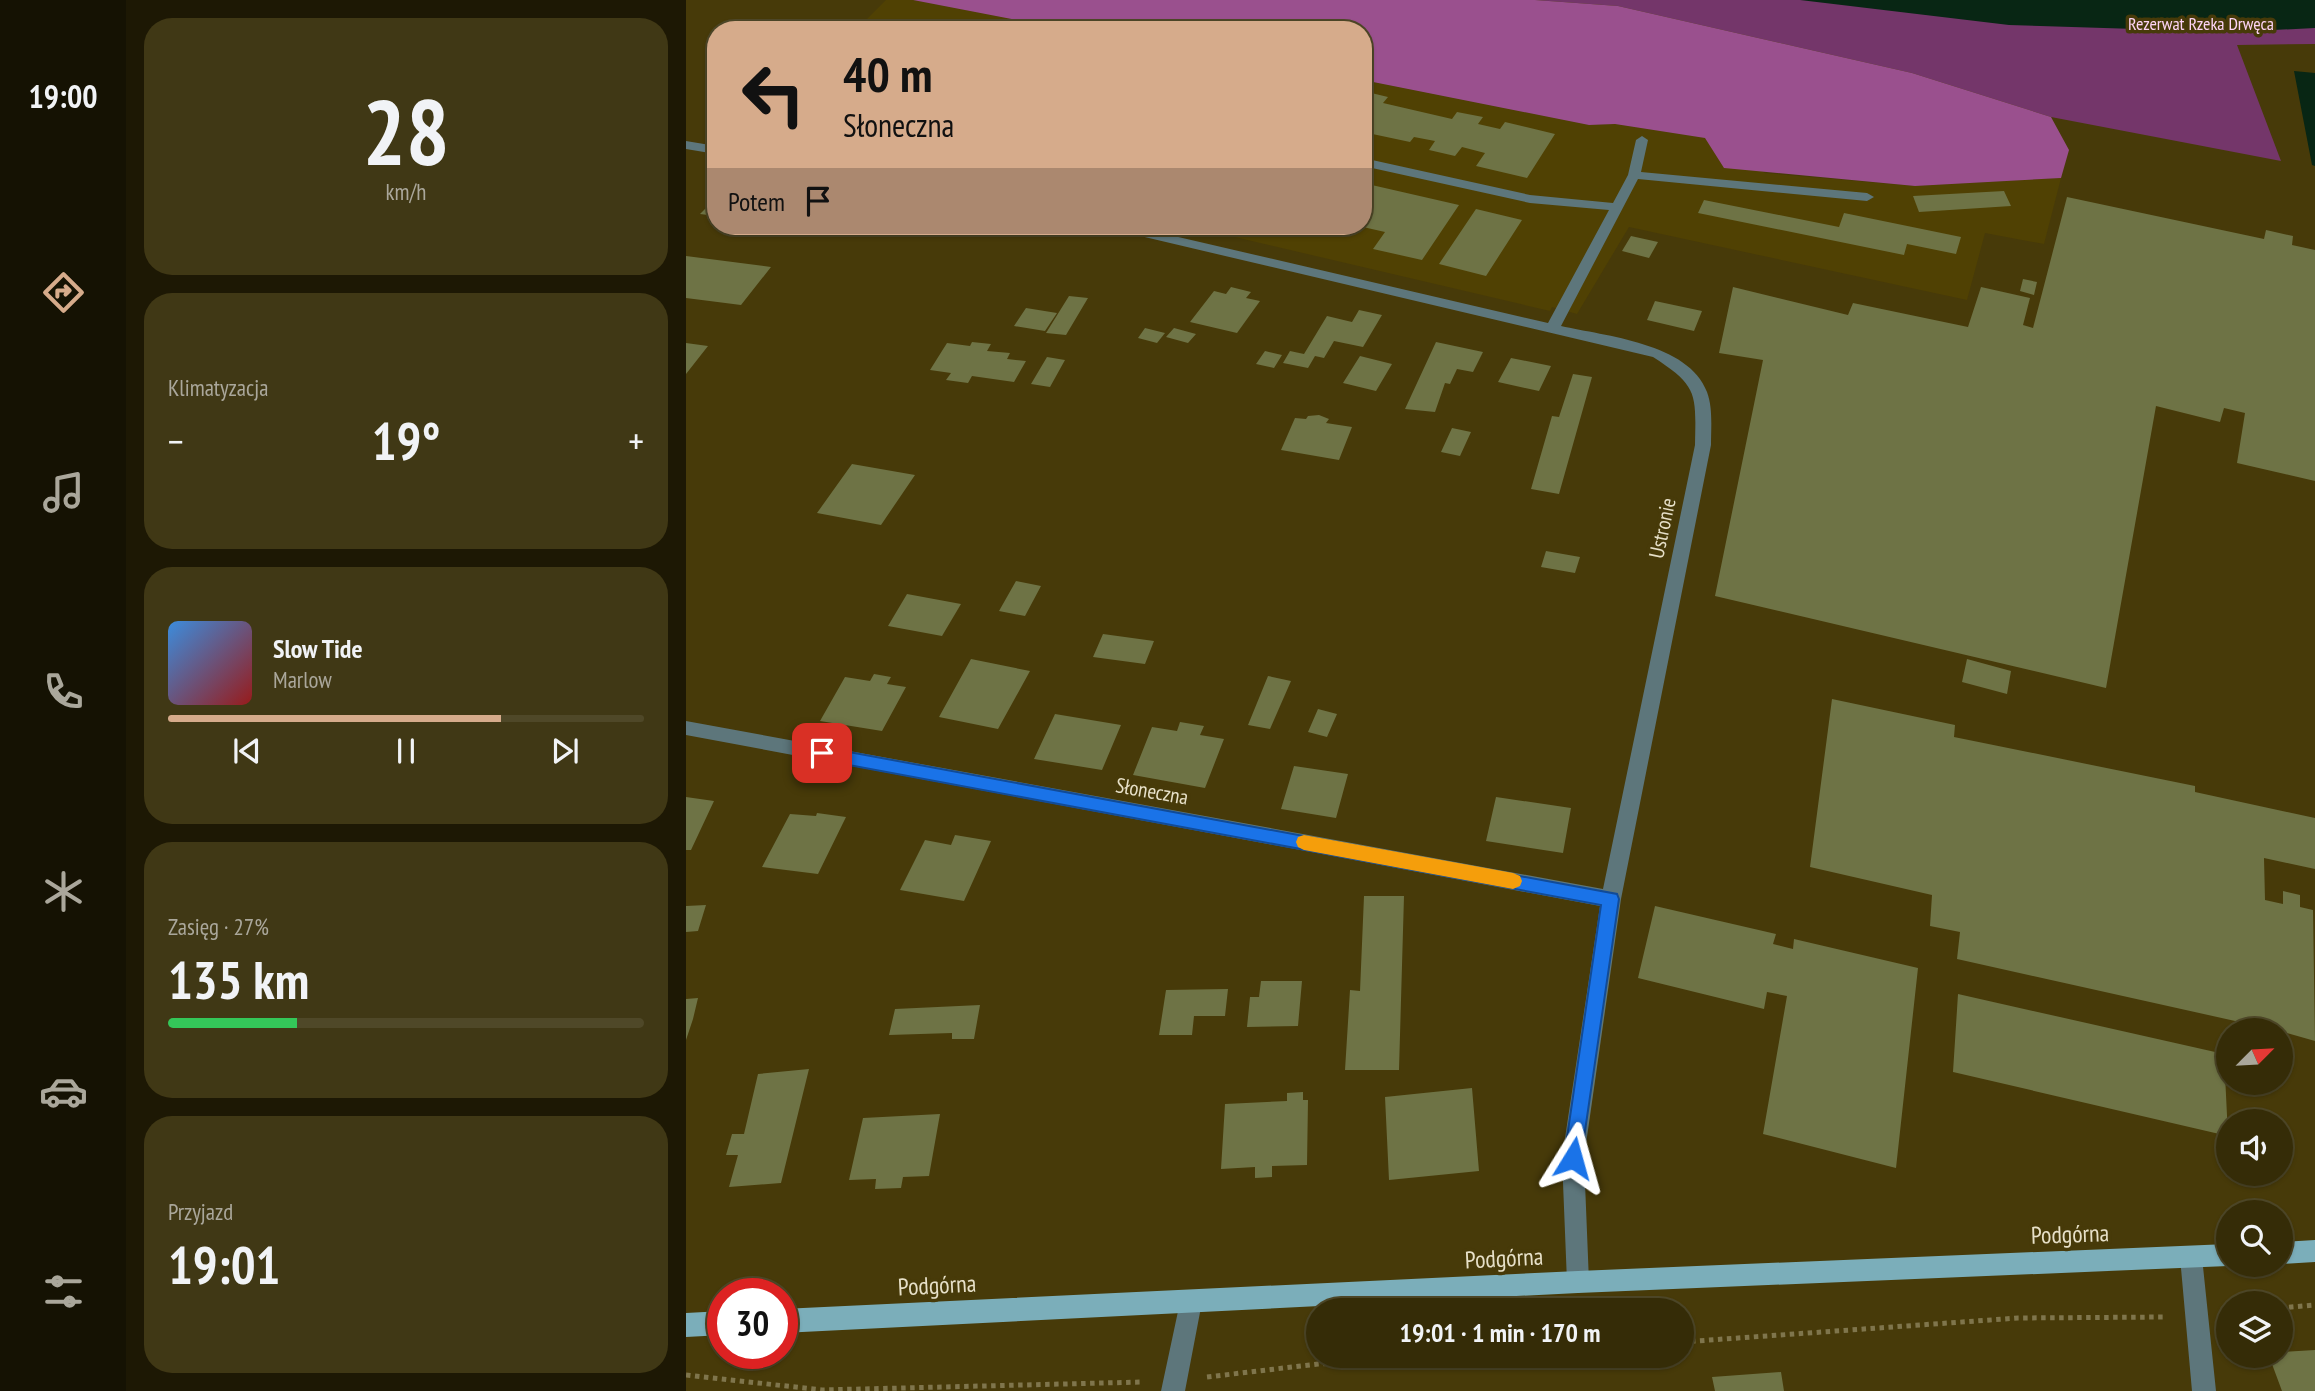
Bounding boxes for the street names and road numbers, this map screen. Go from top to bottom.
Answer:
street label: Ustronie [1642,495,1682,561]
street label: Słoneczna [1114,771,1190,811]
street label: Podgórna [2030,1217,2110,1251]
street label: Podgórna [1464,1240,1544,1276]
street label: Podgórna [897,1267,977,1303]

